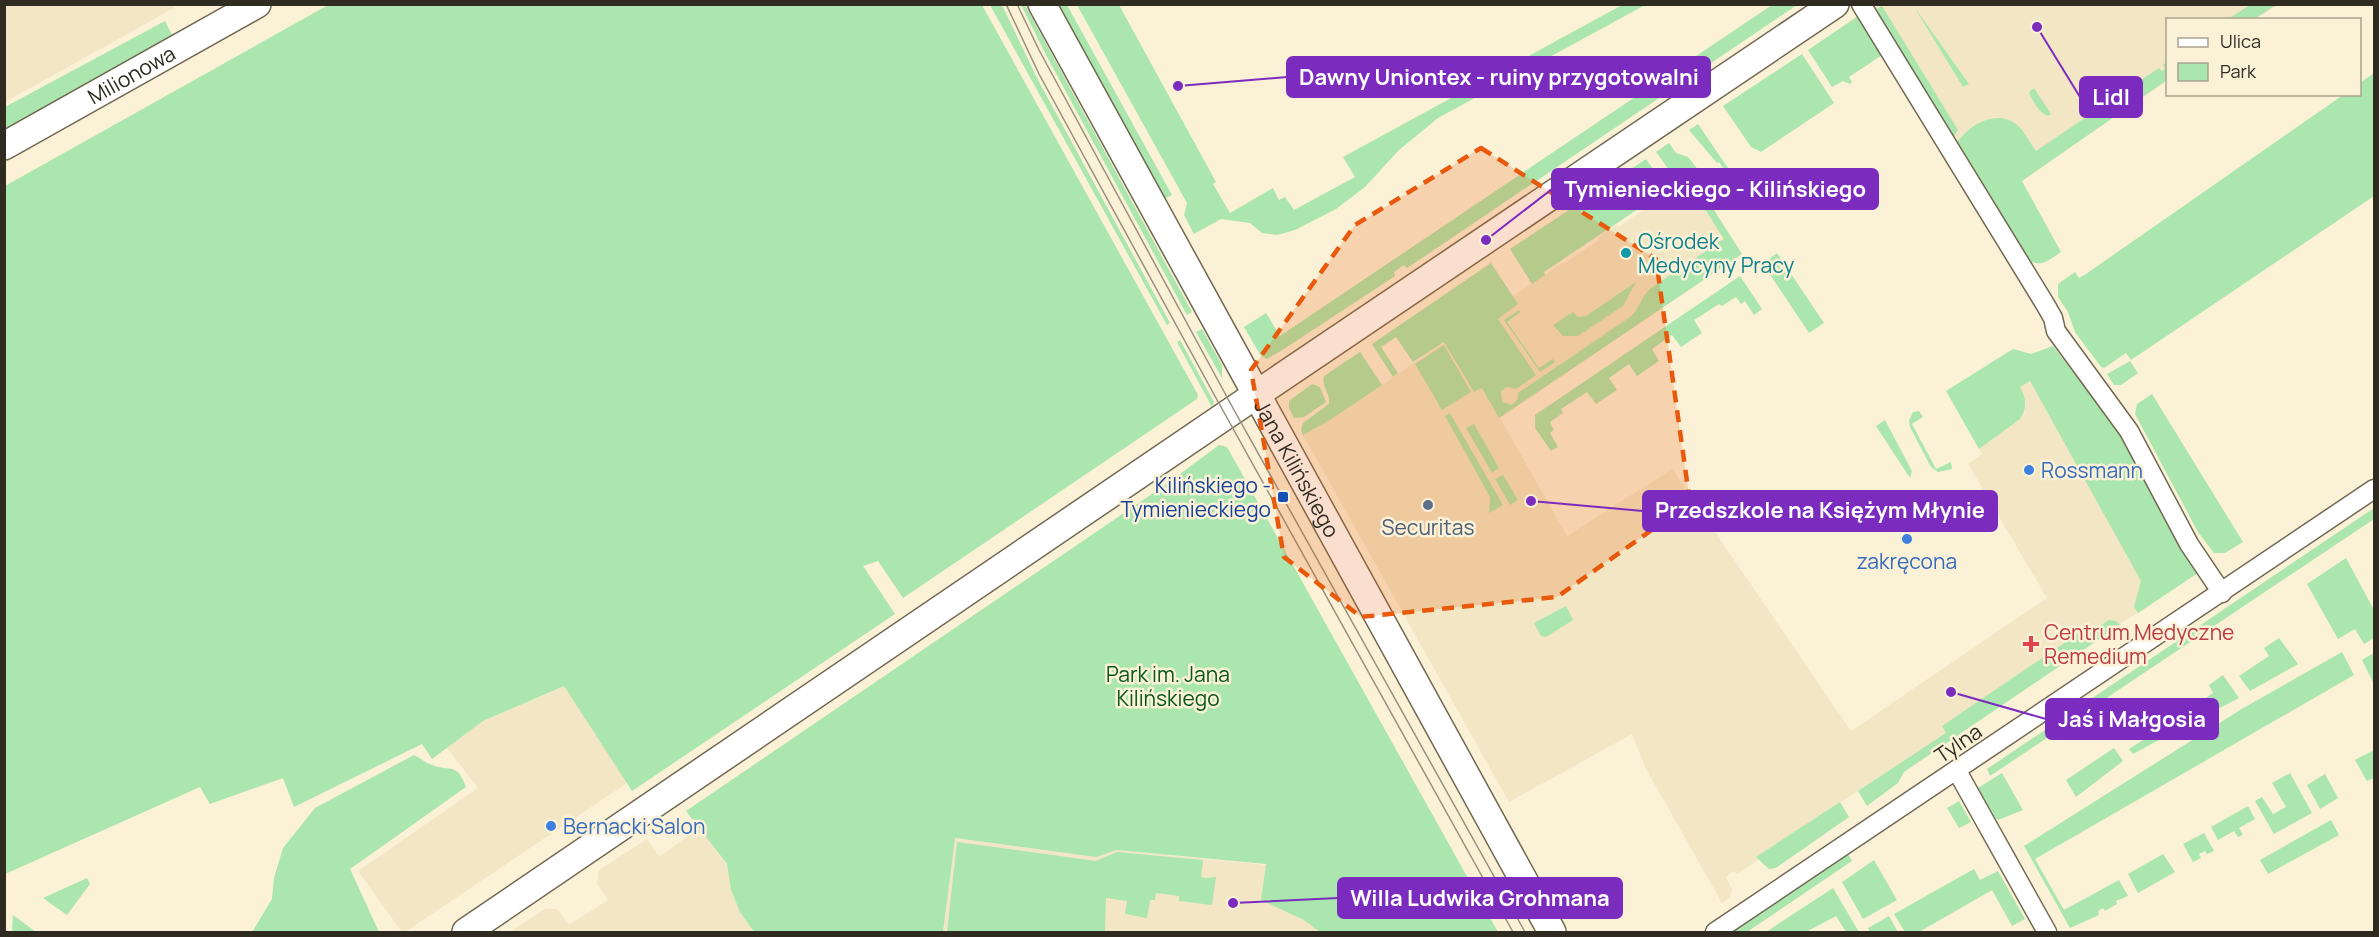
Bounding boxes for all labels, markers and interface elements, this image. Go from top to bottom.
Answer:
legend [2166,18,2361,96]
text: Ulica [2220,29,2261,53]
street label: Milionowa [82,39,180,110]
callout: Dawny Uniontex - ruiny przygotowalni [1287,57,1710,97]
text: Park [2220,59,2257,83]
text: Dawny Uniontex - ruiny przygotowalni [1299,62,1699,92]
callout: Lidl [2080,77,2142,117]
text: Lidl [2092,82,2130,112]
callout: Tymienieckiego - Kilińskiego [1552,169,1878,209]
text: Tymienieckiego - Kilińskiego [1564,174,1866,204]
place label: Ośrodek Medycyny Pracy [1638,227,1794,279]
marker: Ośrodek Medycyny Pracy [1619,246,1633,260]
street label: Jana Kilińskiego [1248,395,1346,542]
place label: Rossmann [2041,456,2143,484]
marker: Rossmann [2022,463,2036,477]
place label: Kilińskiego - Tymienieckiego [1120,471,1271,523]
marker: Kilińskiego - Tymienieckiego [1276,490,1290,504]
callout: Przedszkole na Księżym Młynie [1643,491,1997,531]
text: Przedszkole na Księżym Młynie [1655,495,1985,525]
marker: Securitas [1421,498,1435,512]
place label: Securitas [1382,513,1474,541]
marker: zakręcona [1900,532,1914,546]
place label: zakręcona [1857,547,1957,575]
place label: Centrum Medyczne Remedium [2044,618,2234,670]
marker: Centrum Medyczne Remedium [2022,635,2040,653]
park label: Park im. Jana Kilińskiego [1106,660,1230,712]
callout: Jaś i Małgosia [2046,699,2218,739]
text: Jaś i Małgosia [2058,704,2206,734]
street label: Tylna [1929,717,1987,769]
place label: Bernacki Salon [563,812,705,840]
marker: Bernacki Salon [544,819,558,833]
callout: Willa Ludwika Grohmana [1338,878,1622,918]
text: Willa Ludwika Grohmana [1350,883,1610,913]

